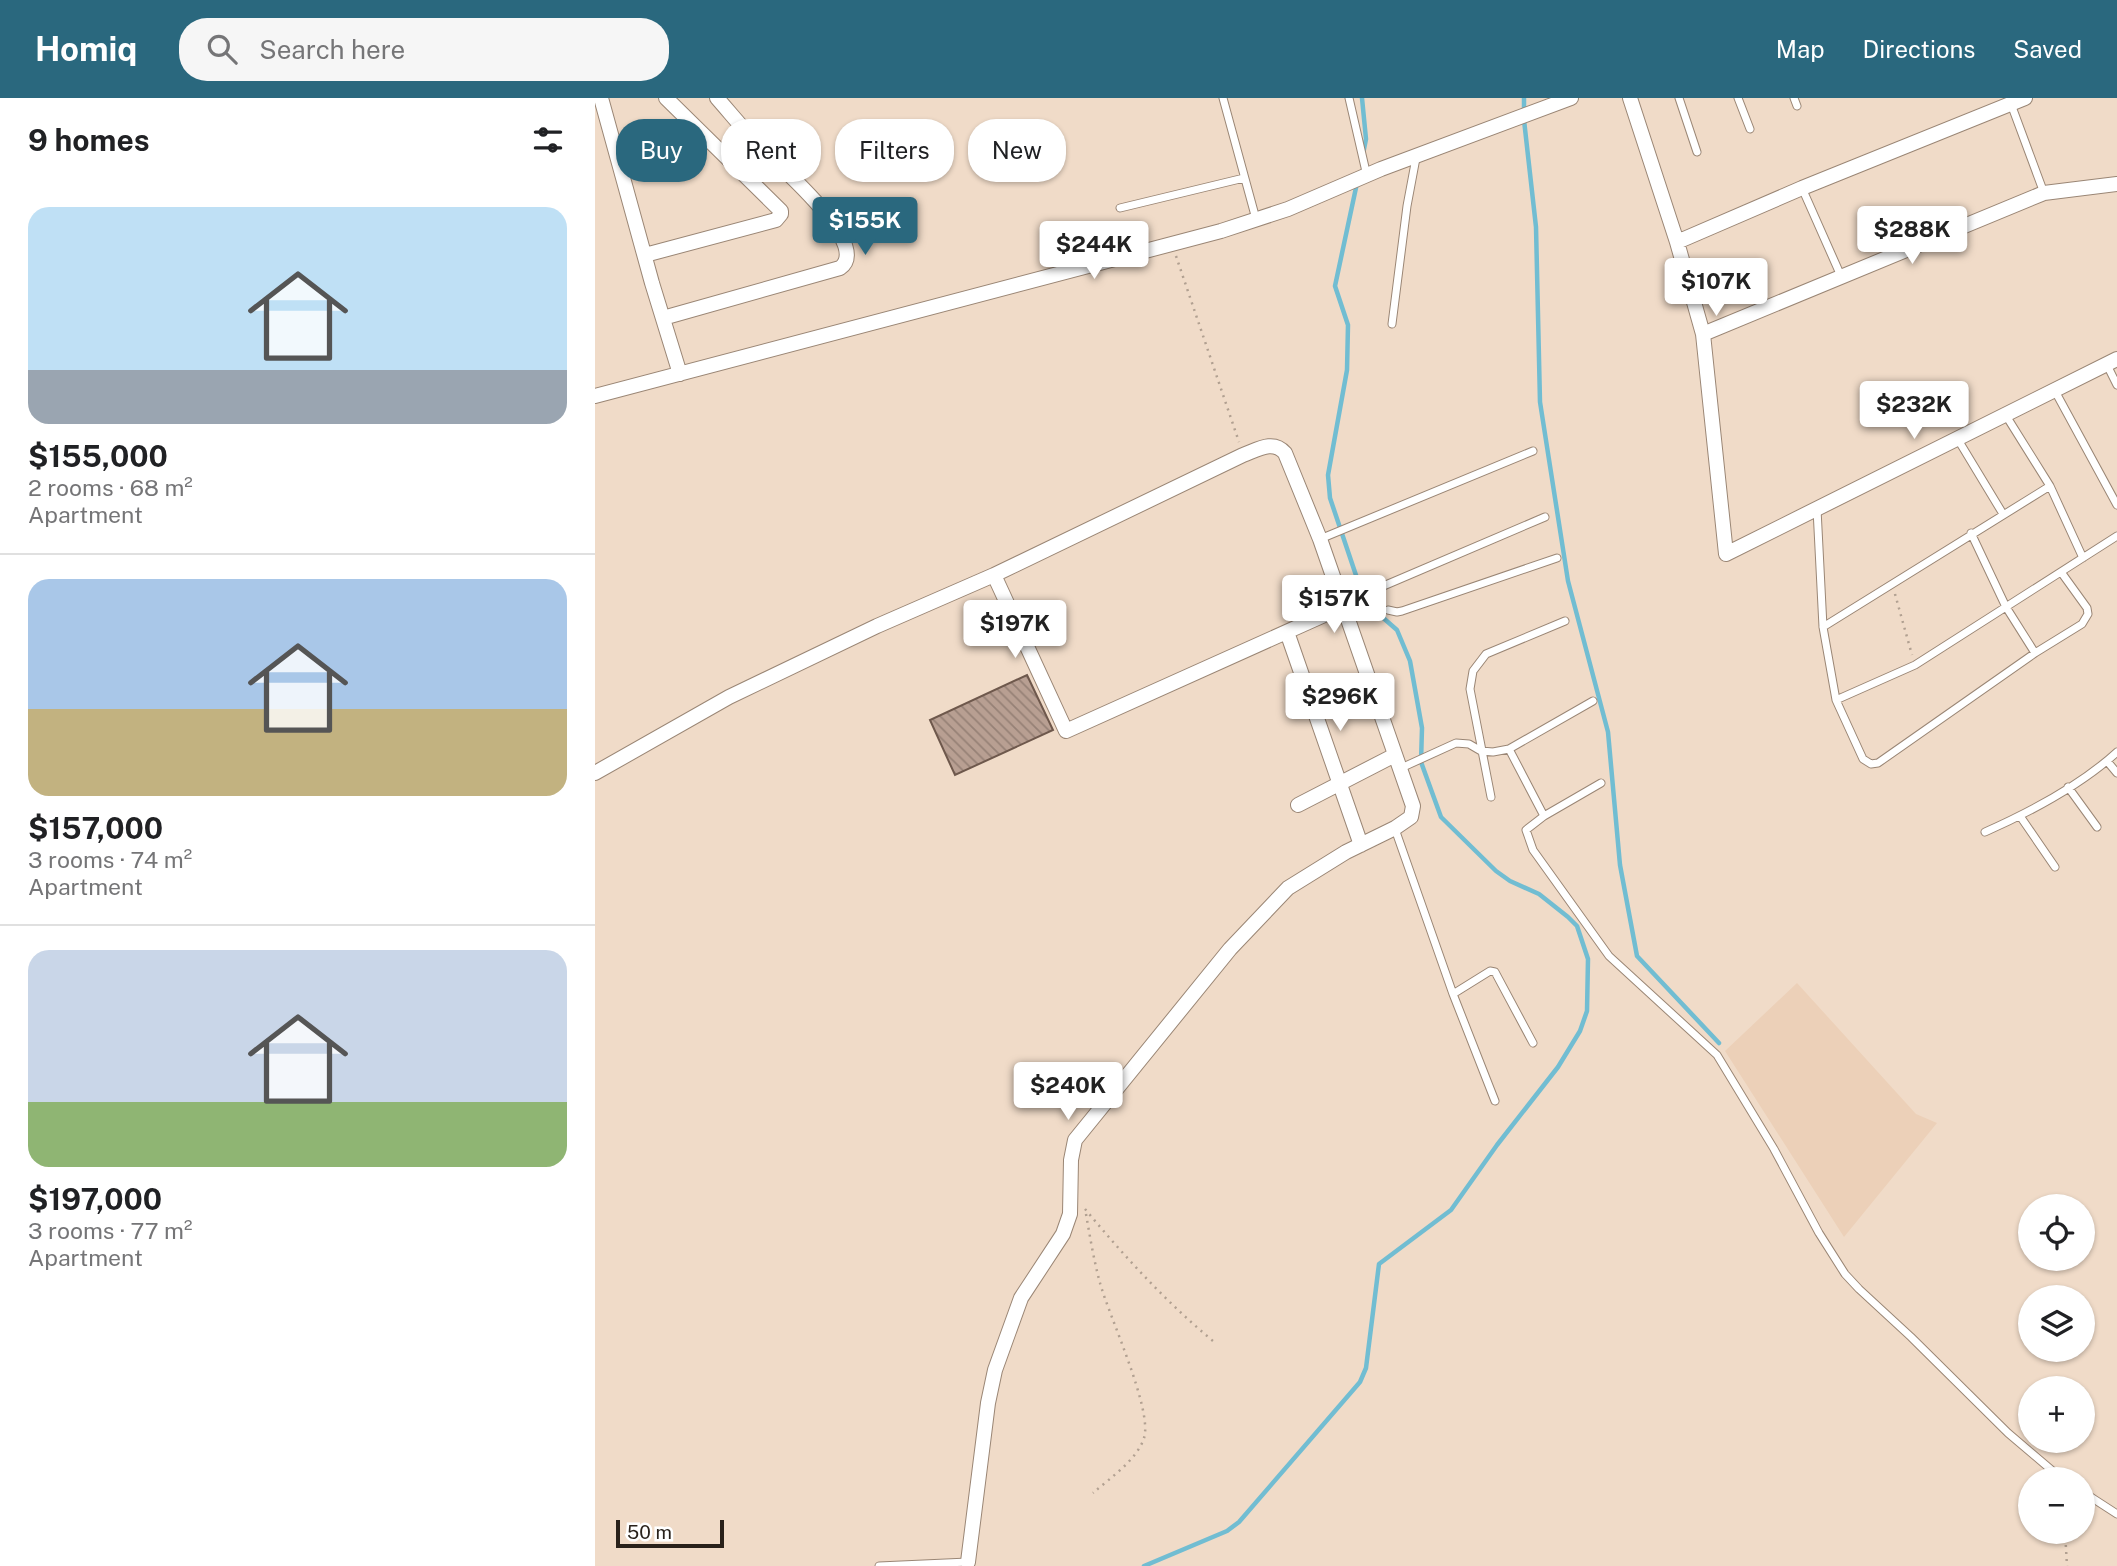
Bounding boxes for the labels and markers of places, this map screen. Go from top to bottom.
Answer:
pin: $155K [816,198,914,257]
pin: $288K [1863,206,1961,266]
pin: $244K [1045,222,1143,281]
pin: $107K [1667,258,1765,318]
pin: $232K [1865,382,1963,441]
pin: $157K [1285,575,1383,635]
pin: $197K [966,601,1064,660]
pin: $296K [1291,674,1389,733]
pin: $240K [1019,1062,1117,1122]

